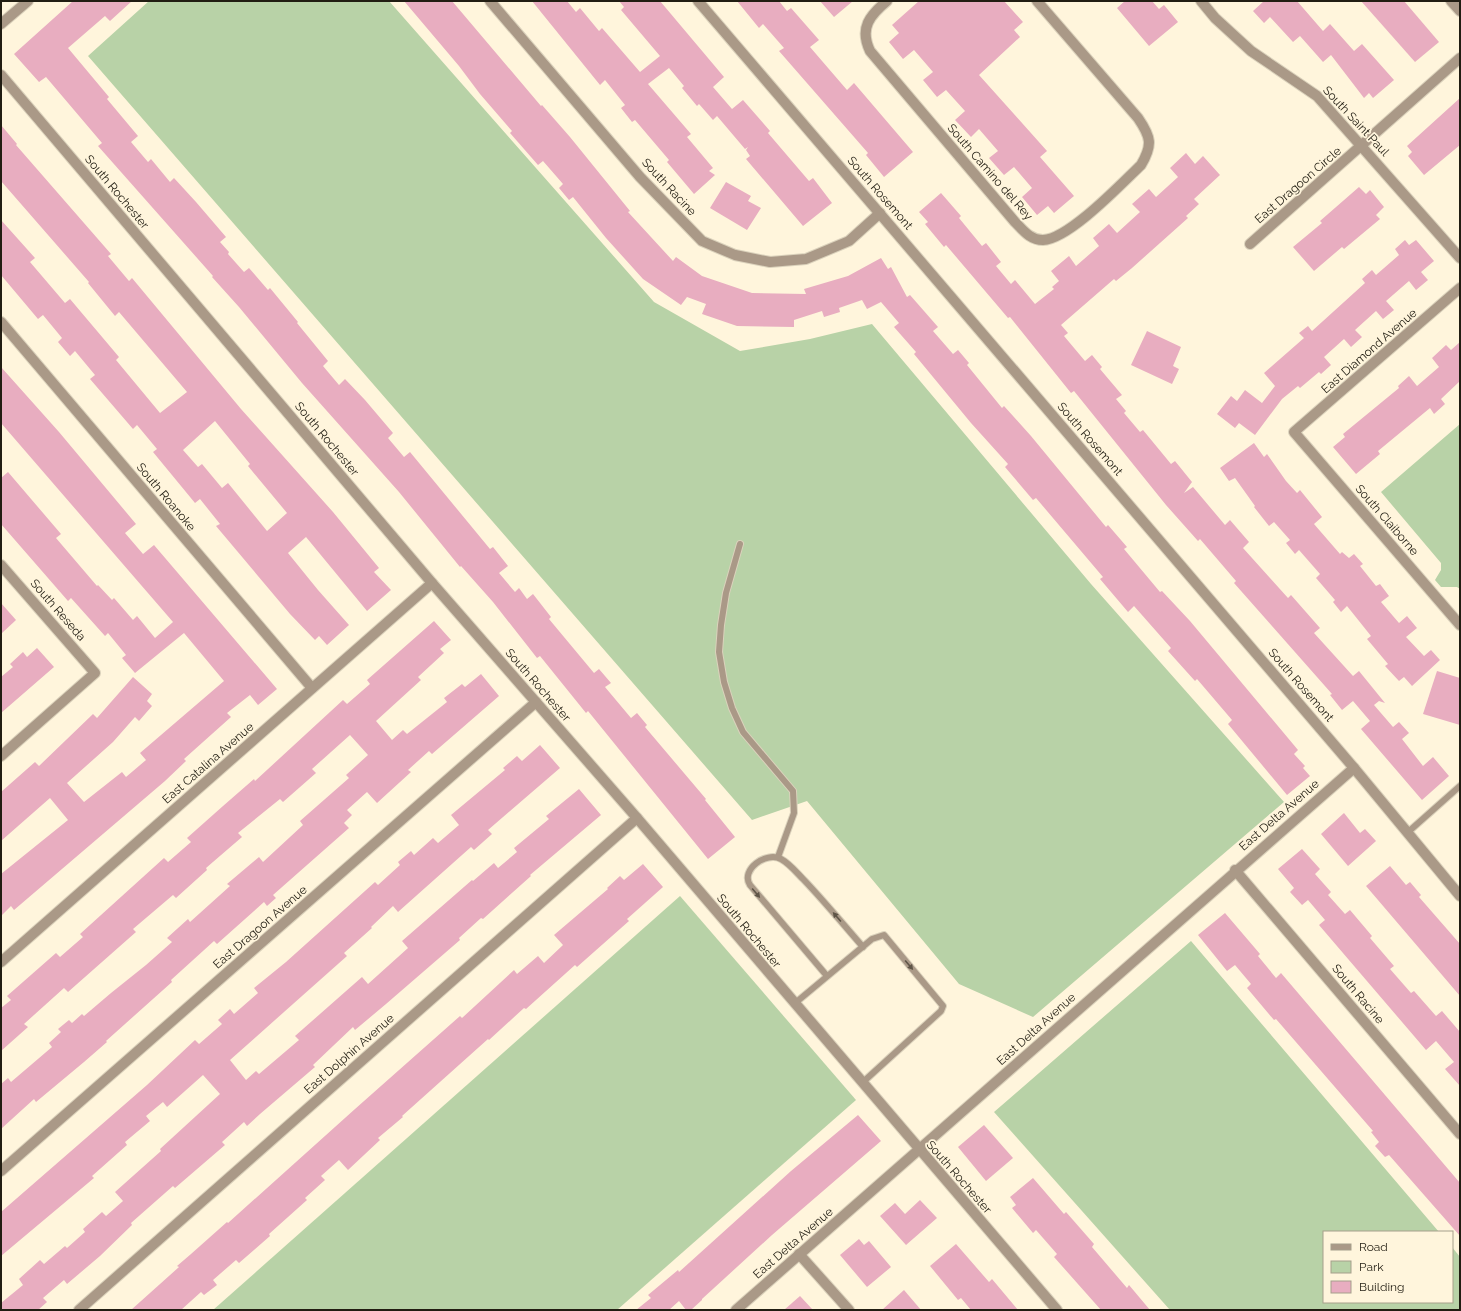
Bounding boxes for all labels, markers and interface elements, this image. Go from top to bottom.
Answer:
street label: South Saint Paul [1320,83,1392,159]
street label: South Camino del Rey [944,121,1036,223]
street label: East Dragoon Circle [1252,144,1344,226]
street label: South Rochester [82,152,152,232]
street label: South Rosemont [844,154,916,232]
street label: South Racine [639,155,699,219]
street label: East Diamond Avenue [1318,306,1420,396]
street label: South Rochester [292,399,362,479]
street label: South Rosemont [1054,400,1126,478]
street label: South Roanoke [134,460,198,534]
street label: South Claiborne [1352,482,1422,558]
street label: South Reseda [27,576,89,644]
street label: South Rochester [503,646,574,725]
street label: South Rosemont [1265,646,1337,724]
street label: East Catalina Avenue [160,720,256,806]
street label: East Delta Avenue [1236,777,1322,853]
street label: East Dragoon Avenue [210,883,310,971]
one-way arrow [752,887,761,898]
street label: South Rochester [714,891,784,971]
one-way arrow [833,912,842,923]
one-way arrow [905,960,914,971]
street label: South Racine [1329,961,1387,1027]
street label: East Delta Avenue [994,990,1078,1068]
street label: East Dolphin Avenue [301,1011,397,1097]
street label: South Rochester [924,1138,995,1217]
street label: East Delta Avenue [750,1205,836,1281]
legend [1323,1231,1453,1303]
text: Road [1359,1240,1388,1254]
text: Park [1359,1260,1384,1274]
text: Building [1359,1280,1405,1294]

